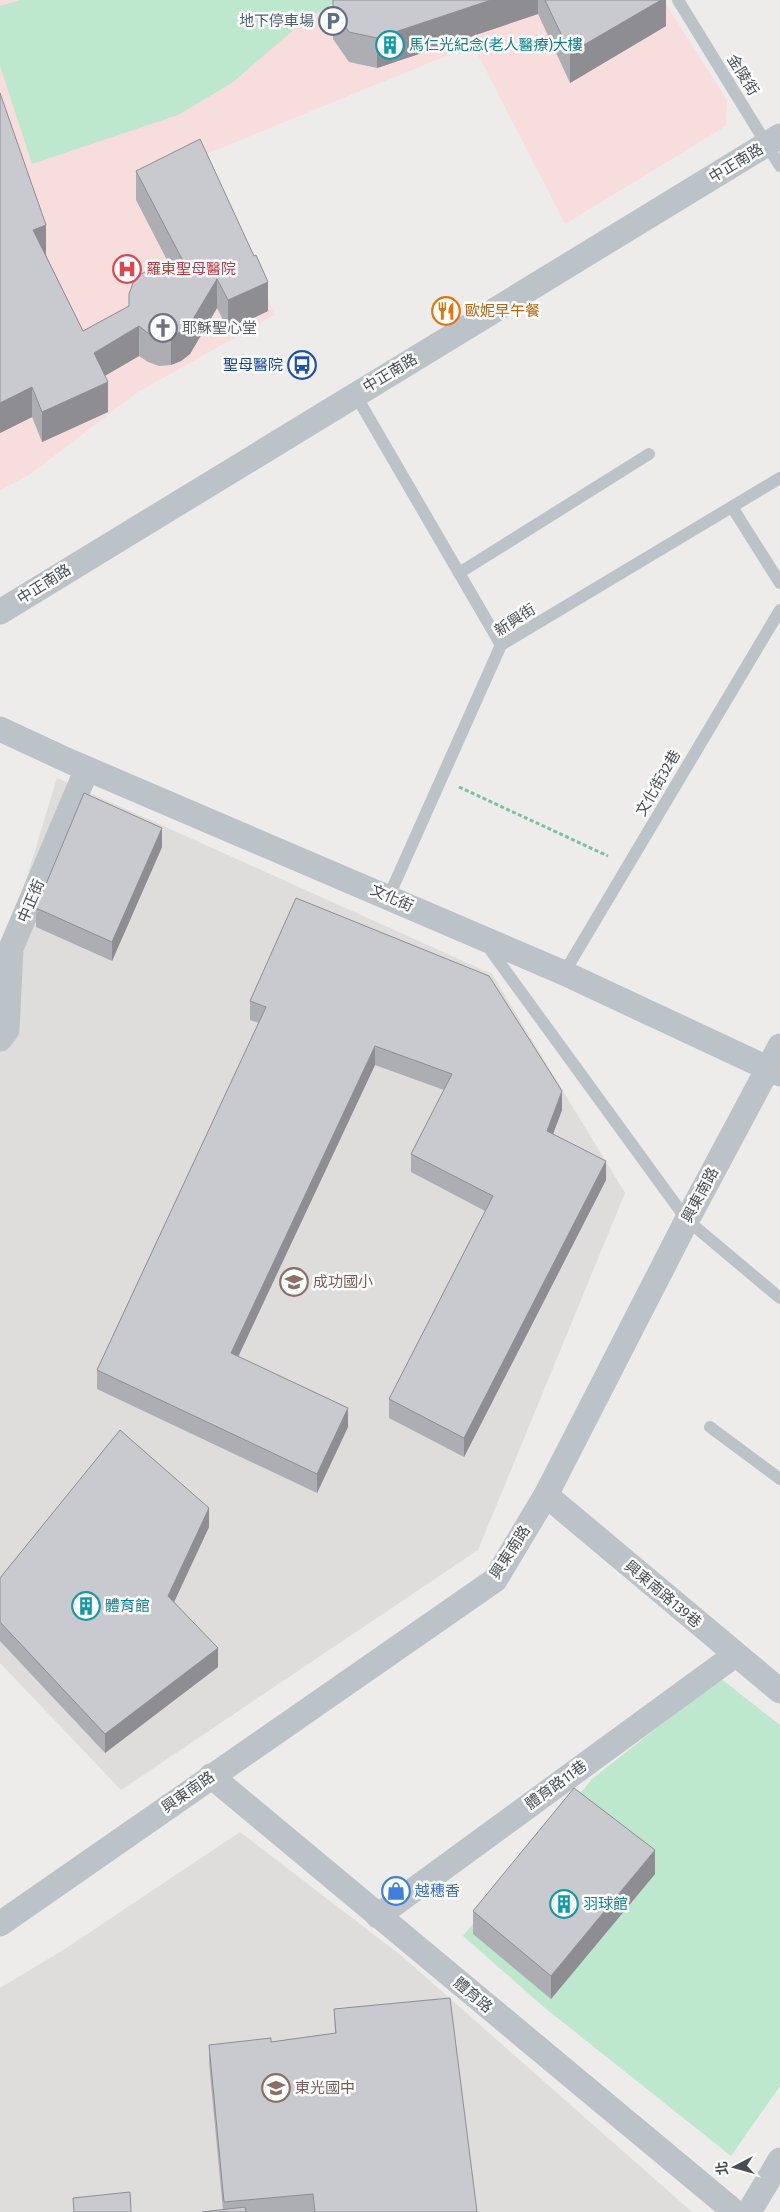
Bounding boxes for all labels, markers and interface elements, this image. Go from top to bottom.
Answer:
parking icon: 地下停車場 [318,6,348,36]
place label: 地下停車場 [239,12,314,30]
building icon: 馬仁光紀念(老人醫療)大樓 [375,30,405,60]
place label: 馬仁光紀念(老人醫療)大樓 [409,36,583,54]
street label: 金陵街 [723,51,763,99]
street label: 中正南路 [706,140,766,186]
hospital icon: 羅東聖母醫院 [112,254,142,284]
place label: 羅東聖母醫院 [146,260,236,278]
restaurant icon: 歐妮早午餐 [431,296,461,326]
place label: 歐妮早午餐 [465,302,540,320]
church icon: 耶穌聖心堂 [148,313,178,343]
place label: 耶穌聖心堂 [182,319,257,337]
bus stop icon: 聖母醫院 [287,350,317,380]
street label: 中正南路 [360,350,420,396]
place label: 聖母醫院 [223,356,283,374]
street label: 中正南路 [14,560,74,608]
street label: 新興街 [491,600,539,640]
street label: 文化街32巷 [632,747,684,819]
street label: 中正街 [14,877,48,925]
street label: 文化街 [368,881,416,915]
street label: 興東南路 [678,1164,722,1226]
school or university icon: 成功國小 [279,1267,309,1297]
place label: 成功國小 [313,1273,373,1291]
street label: 興東南路 [486,1522,534,1582]
street label: 興東南路139巷 [621,1557,705,1631]
building icon: 體育館 [71,1591,101,1621]
place label: 體育館 [105,1597,150,1615]
street label: 體育路11巷 [522,1757,590,1813]
street label: 興東南路 [158,1767,218,1817]
shop icon: 越穗香 [381,1876,411,1906]
place label: 越穗香 [415,1882,460,1900]
building icon: 羽球館 [549,1889,579,1919]
place label: 羽球館 [583,1895,628,1913]
street label: 體育路 [450,1974,496,2016]
school or university icon: 東光國中 [261,2073,291,2103]
place label: 東光國中 [295,2079,355,2097]
north arrow [710,2142,760,2192]
text: 北 [713,2160,732,2176]

